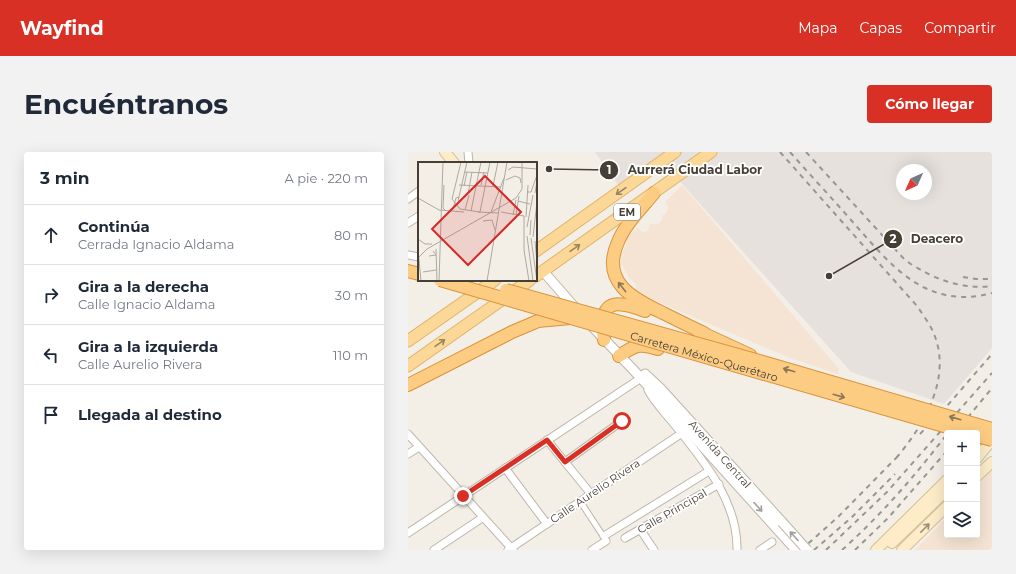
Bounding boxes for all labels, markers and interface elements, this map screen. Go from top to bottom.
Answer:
text: Wayfind [20,17,104,40]
text: Mapa [798,19,838,37]
text: Capas [860,19,902,37]
text: Compartir [924,19,996,37]
button: Cómo llegar [867,85,992,123]
text: Encuéntranos [24,87,228,121]
callout: Aurrerá Ciudad Labor [599,158,770,182]
inset map [418,162,537,281]
text: 1 [607,162,611,177]
text: Aurrerá Ciudad Labor [627,162,762,177]
north arrow [896,164,932,200]
text: 3 min [40,168,90,188]
text: A pie · 220 m [284,170,368,186]
one-way arrow [616,187,627,195]
road number: EM [614,204,640,220]
text: Continúa [78,217,150,236]
icon: ahead [40,224,62,246]
text: 80 m [334,227,368,243]
callout: Deacero [883,227,972,251]
text: 2 [889,231,897,246]
text: Deacero [911,231,963,246]
text: Cerrada Ignacio Aldama [78,236,234,252]
one-way arrow [569,244,580,252]
text: Gira a la derecha [78,277,209,296]
one-way arrow [618,282,627,293]
icon: right [40,284,62,306]
text: 30 m [335,287,368,303]
text: Calle Ignacio Aldama [78,296,215,312]
street label: Carretera México-Querétaro [629,328,780,385]
text: Gira a la izquierda [78,337,218,356]
one-way arrow [434,339,445,347]
icon: left [40,344,62,366]
text: 110 m [333,347,368,363]
text: Calle Aurelio Rivera [78,356,202,372]
one-way arrow [783,366,796,373]
one-way arrow [832,393,845,400]
icon: arrive [40,404,62,426]
text: Llegada al destino [78,405,222,424]
route start [613,412,631,430]
one-way arrow [948,414,961,421]
street label: Avenida Central [686,417,754,491]
map controls [944,430,980,538]
button: + [944,430,980,466]
street label: Calle Aurelio Rivera [547,456,643,526]
button: − [944,466,980,502]
street label: Calle Principal [635,485,709,537]
route end [454,487,472,505]
one-way arrow [753,502,763,512]
button: layers [944,502,980,538]
one-way arrow [920,523,930,533]
one-way arrow [790,531,799,541]

